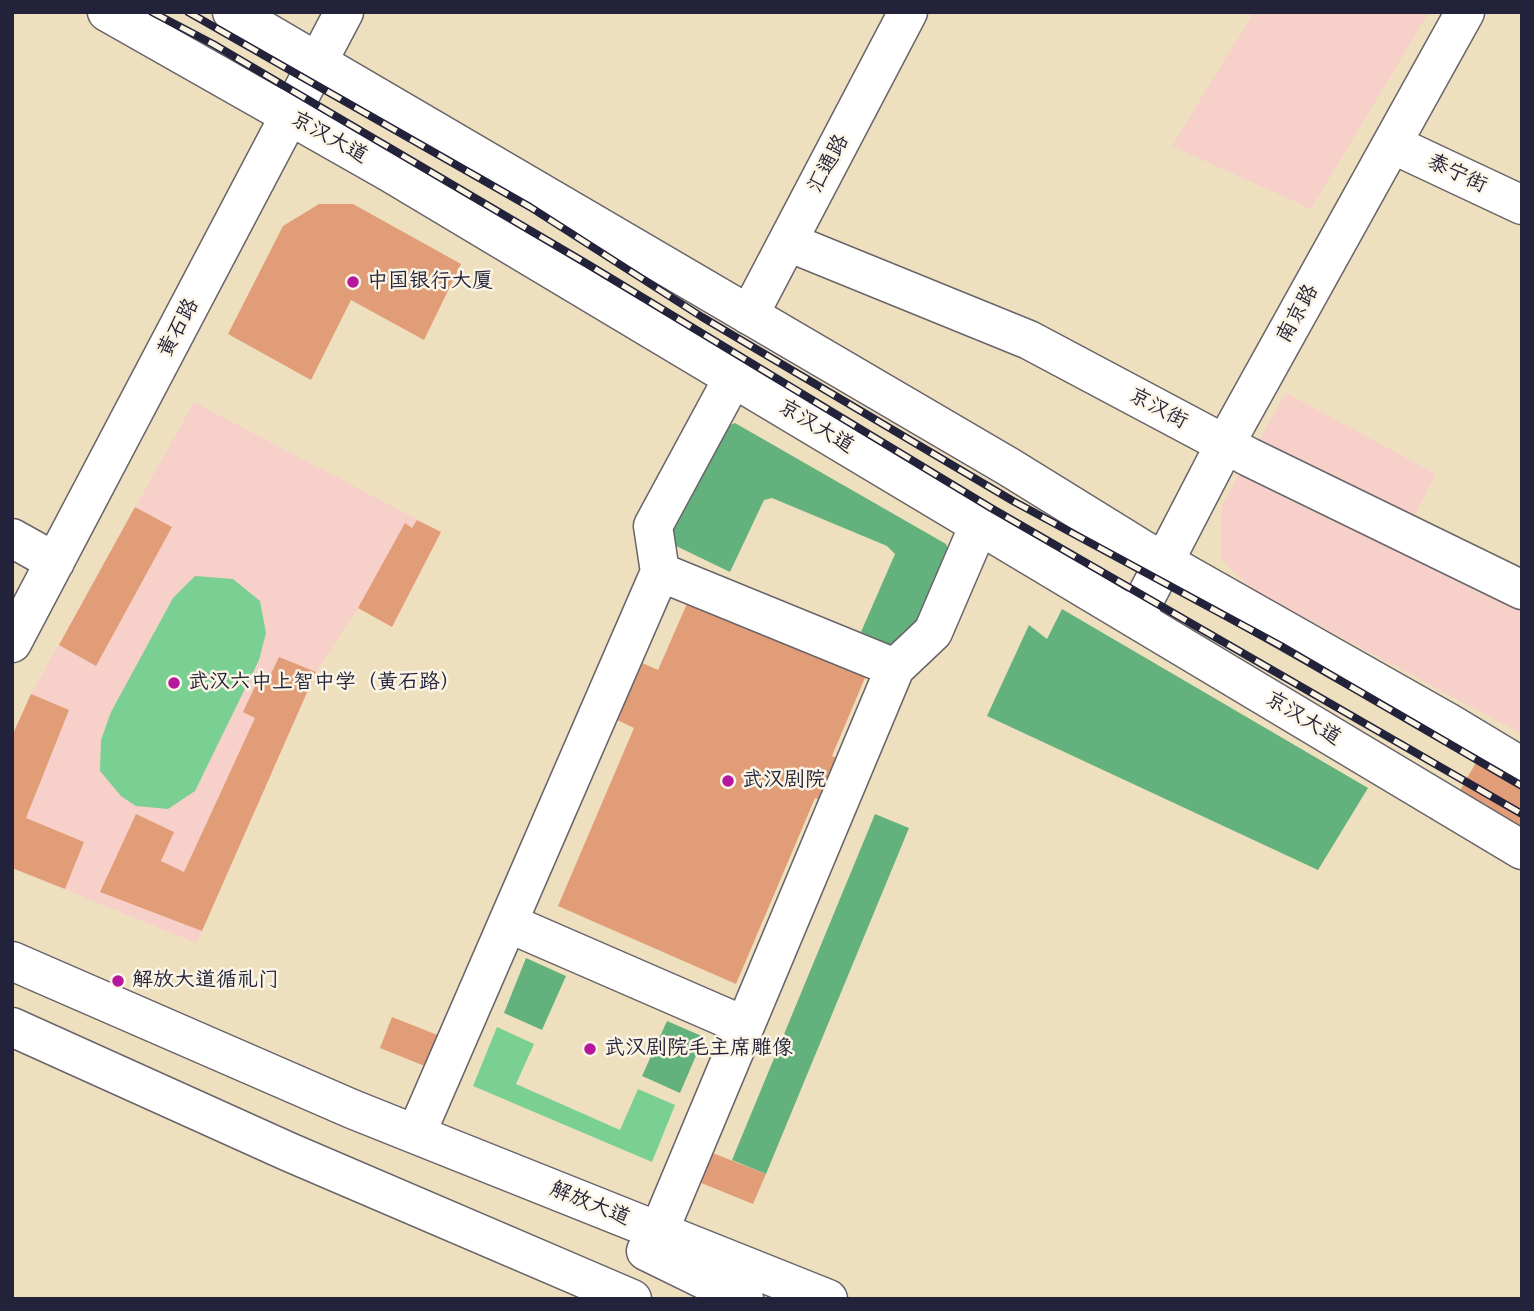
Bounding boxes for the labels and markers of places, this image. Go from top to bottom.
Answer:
place label: 中国银行大厦 [367,269,493,295]
marker: 中国银行大厦 [345,274,361,290]
place label: 武汉六中上智中学（黄石路） [188,670,461,696]
marker: 武汉六中上智中学（黄石路） [166,675,182,691]
place label: 武汉剧院 [742,768,826,794]
marker: 武汉剧院 [720,773,736,789]
place label: 解放大道循礼门 [132,968,279,994]
marker: 解放大道循礼门 [110,973,126,989]
place label: 武汉剧院毛主席雕像 [604,1036,793,1062]
marker: 武汉剧院毛主席雕像 [582,1041,598,1057]

